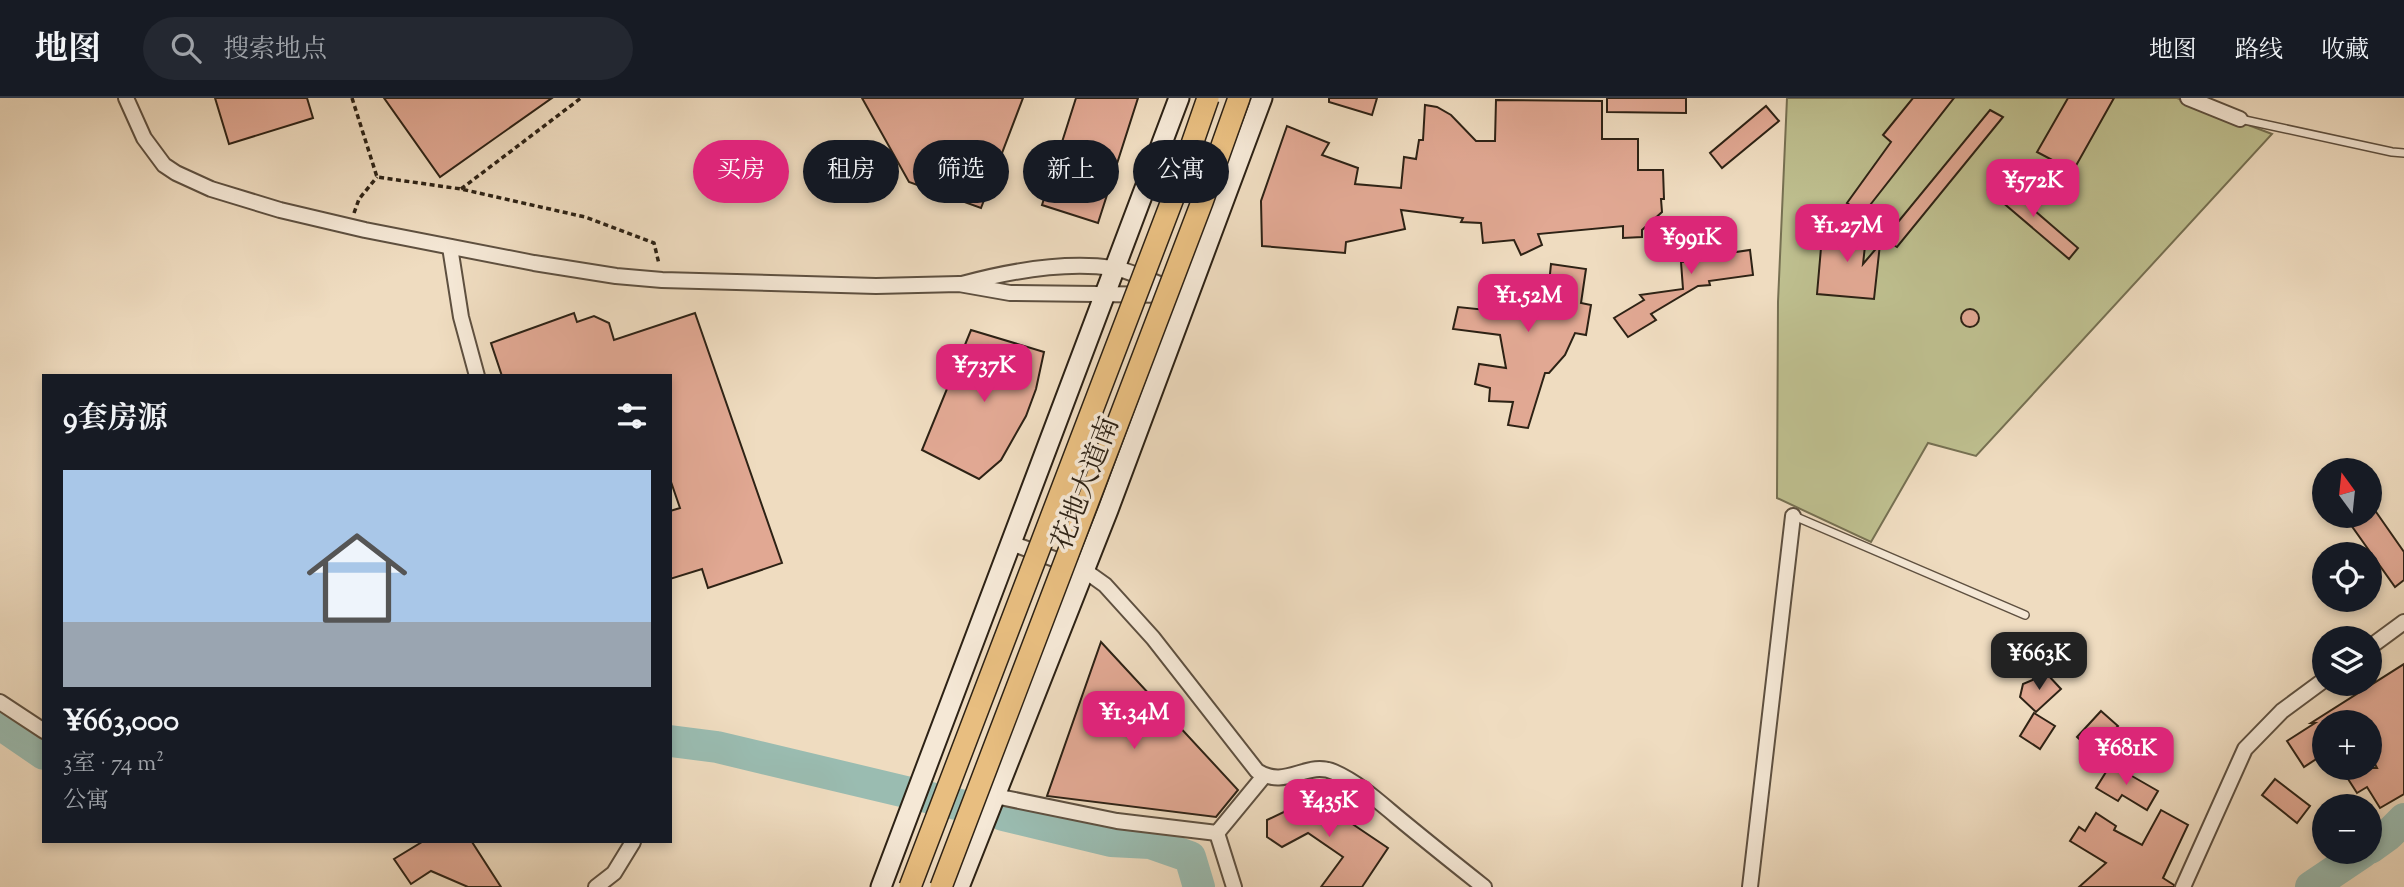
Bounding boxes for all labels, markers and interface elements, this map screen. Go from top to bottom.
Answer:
search box [143,17,633,80]
text: 地图 [35,27,101,75]
icon: search [167,29,205,67]
text: 搜索地点 [223,32,327,69]
text: 地图 [2149,34,2197,68]
text: 路线 [2235,34,2283,68]
text: 收藏 [2321,34,2369,68]
chip: 买房 [693,140,789,203]
chip: 租房 [803,140,899,203]
chip: 筛选 [913,140,1009,203]
chip: 新上 [1023,140,1119,203]
chip: 公寓 [1133,140,1229,203]
pin: ¥572K [1984,159,2082,219]
text: ¥572K [2002,165,2064,198]
pin: ¥1.27M [1790,204,1904,264]
text: ¥1.27M [1811,210,1883,243]
pin: ¥991K [1642,216,1740,276]
text: ¥991K [1660,222,1722,255]
pin: ¥1.52M [1471,274,1585,334]
text: ¥1.52M [1494,280,1562,313]
pin: ¥737K [935,344,1033,404]
text: ¥737K [952,350,1016,383]
icon: filters [613,397,651,435]
text: 9套房源 [63,398,168,441]
street label: 花地大道南 [1043,411,1131,557]
north arrow [2312,458,2382,528]
map controls [2312,458,2382,864]
icon: home [294,515,420,641]
button: locate [2312,542,2382,612]
button: layers [2312,626,2382,696]
pin: ¥663K [1990,632,2088,692]
text: ¥663K [2007,638,2071,671]
pin: ¥1.34M [1077,692,1191,751]
text: ¥1.34M [1099,697,1169,730]
text: ¥663,000 [63,701,179,744]
button: + [2312,710,2382,780]
pin: ¥681K [2077,728,2175,787]
text: ¥681K [2095,733,2157,766]
text: 3室 · 74 m² [63,748,164,781]
pin: ¥435K [1280,780,1378,839]
text: 公寓 [63,785,109,818]
text: ¥435K [1300,785,1358,818]
button: − [2312,794,2382,864]

